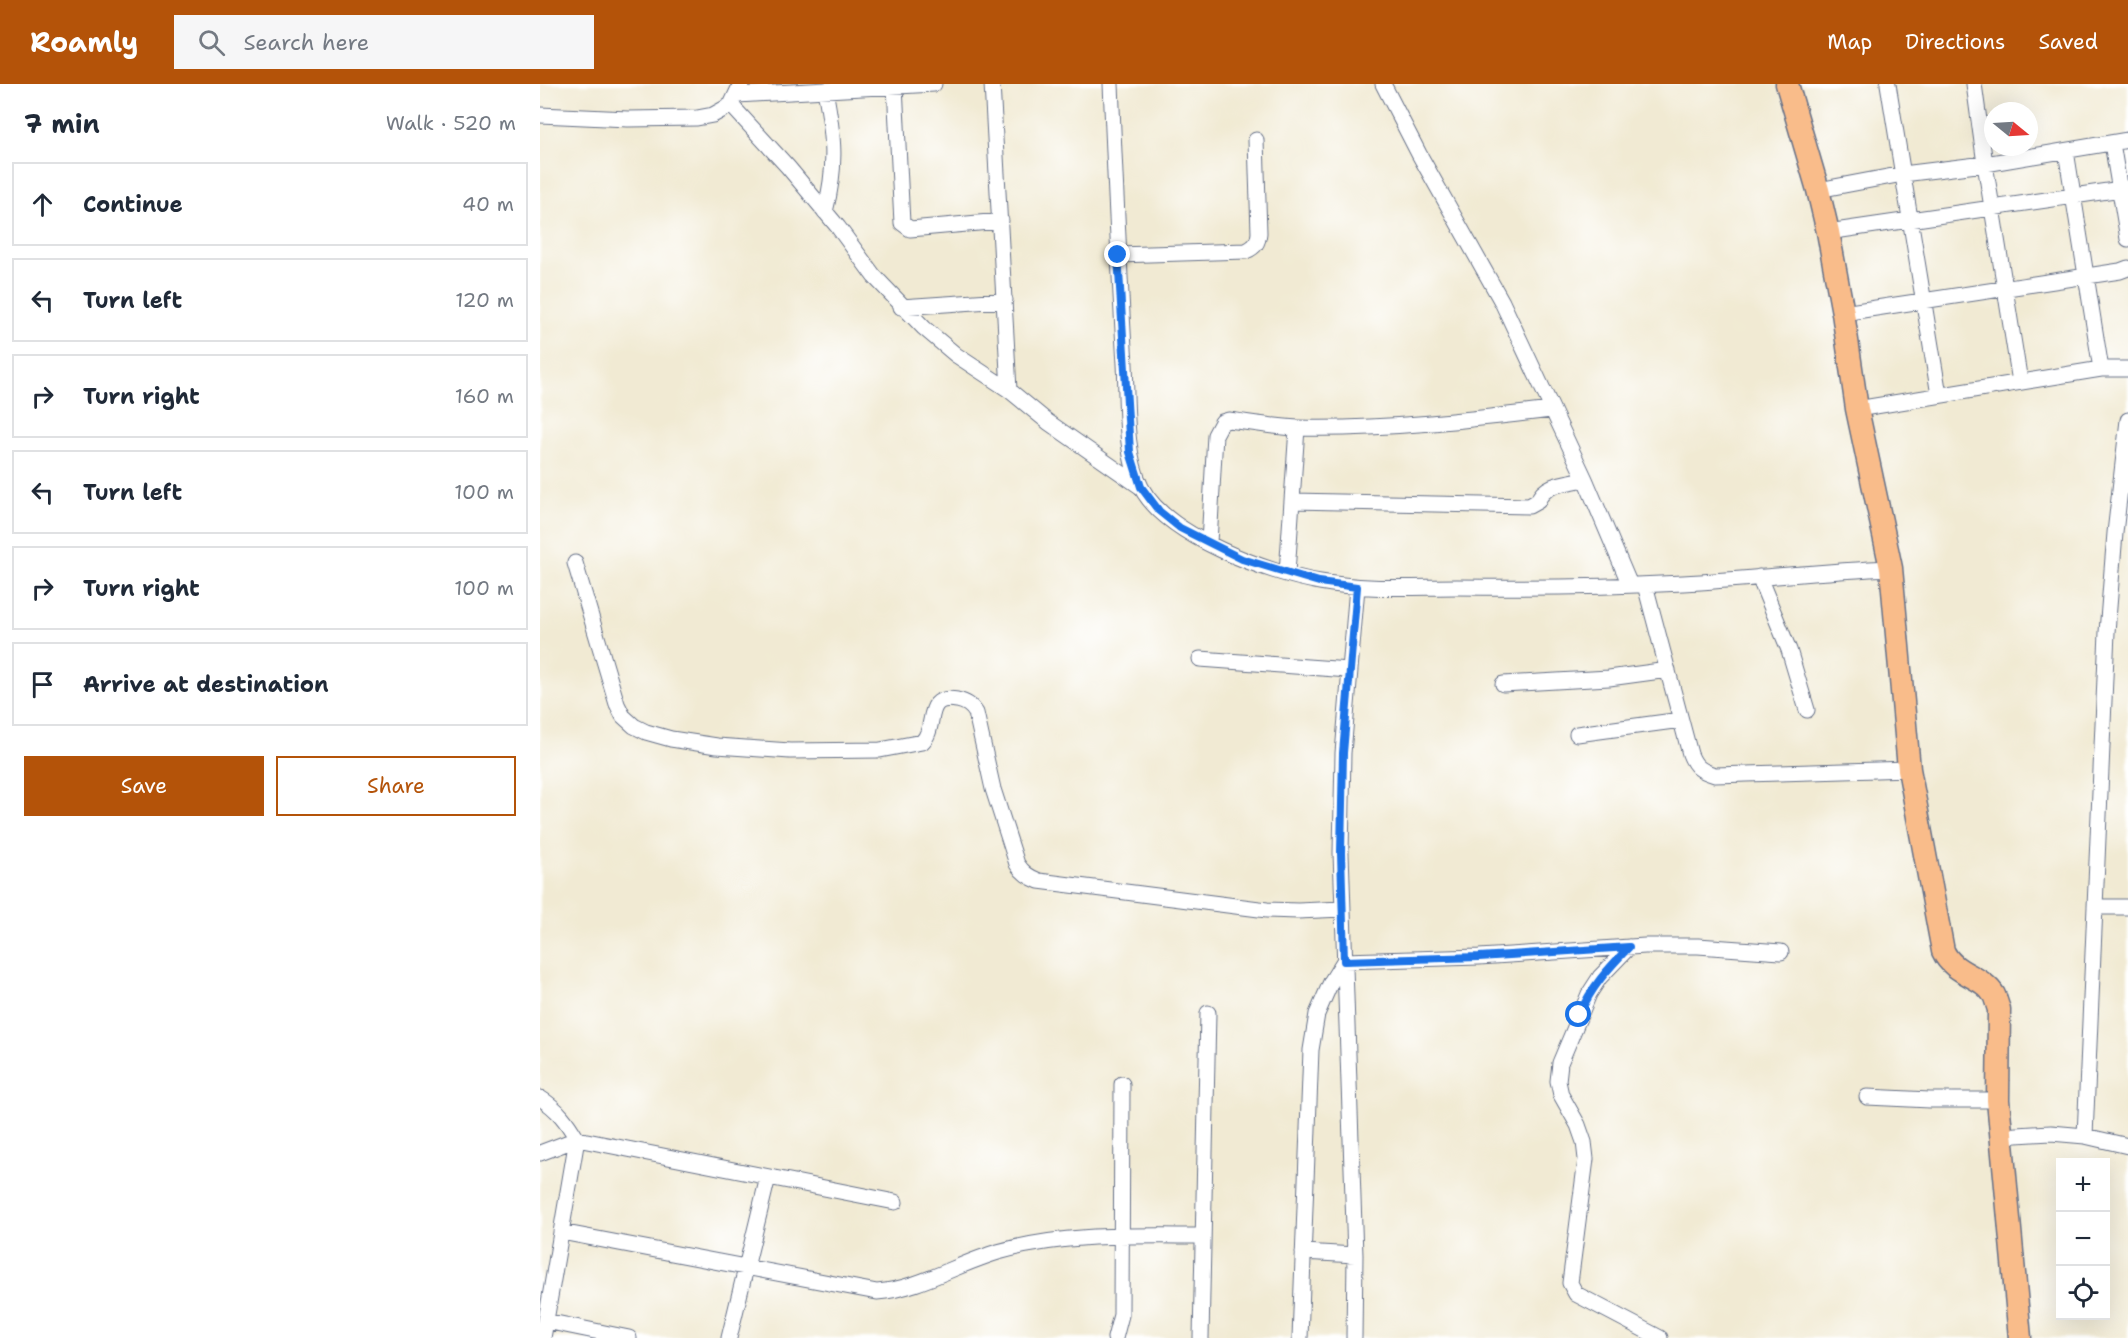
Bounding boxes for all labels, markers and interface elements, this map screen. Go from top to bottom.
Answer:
search box [174,15,594,69]
text: Roamly [30,23,138,61]
icon: search [195,26,228,59]
text: Search here [243,28,369,57]
text: Map [1827,28,1872,56]
text: Directions [1905,28,2005,56]
text: Saved [2038,28,2098,56]
north arrow [1984,102,2038,156]
text: 7 min [24,106,100,141]
text: Walk · 520 m [386,110,516,136]
icon: ahead [26,188,59,221]
text: Continue [83,190,183,219]
text: 40 m [462,191,514,217]
route end [1104,241,1130,267]
icon: left [26,284,59,317]
text: Turn left [83,286,182,315]
text: 120 m [455,287,514,313]
icon: right [26,380,59,413]
text: Turn right [83,382,200,411]
text: 160 m [455,383,514,409]
icon: left [26,476,59,509]
text: Turn left [83,478,182,507]
text: 100 m [454,479,514,505]
icon: right [26,572,59,605]
text: Turn right [83,574,200,603]
text: 100 m [454,575,514,601]
icon: arrive [26,668,59,701]
text: Arrive at destination [83,670,329,699]
button: Save [24,756,264,816]
button: Share [276,756,516,816]
route start [1565,1001,1591,1027]
map controls [2056,1158,2110,1320]
button: + [2056,1158,2110,1212]
button: − [2056,1212,2110,1266]
button: locate [2056,1266,2110,1320]

